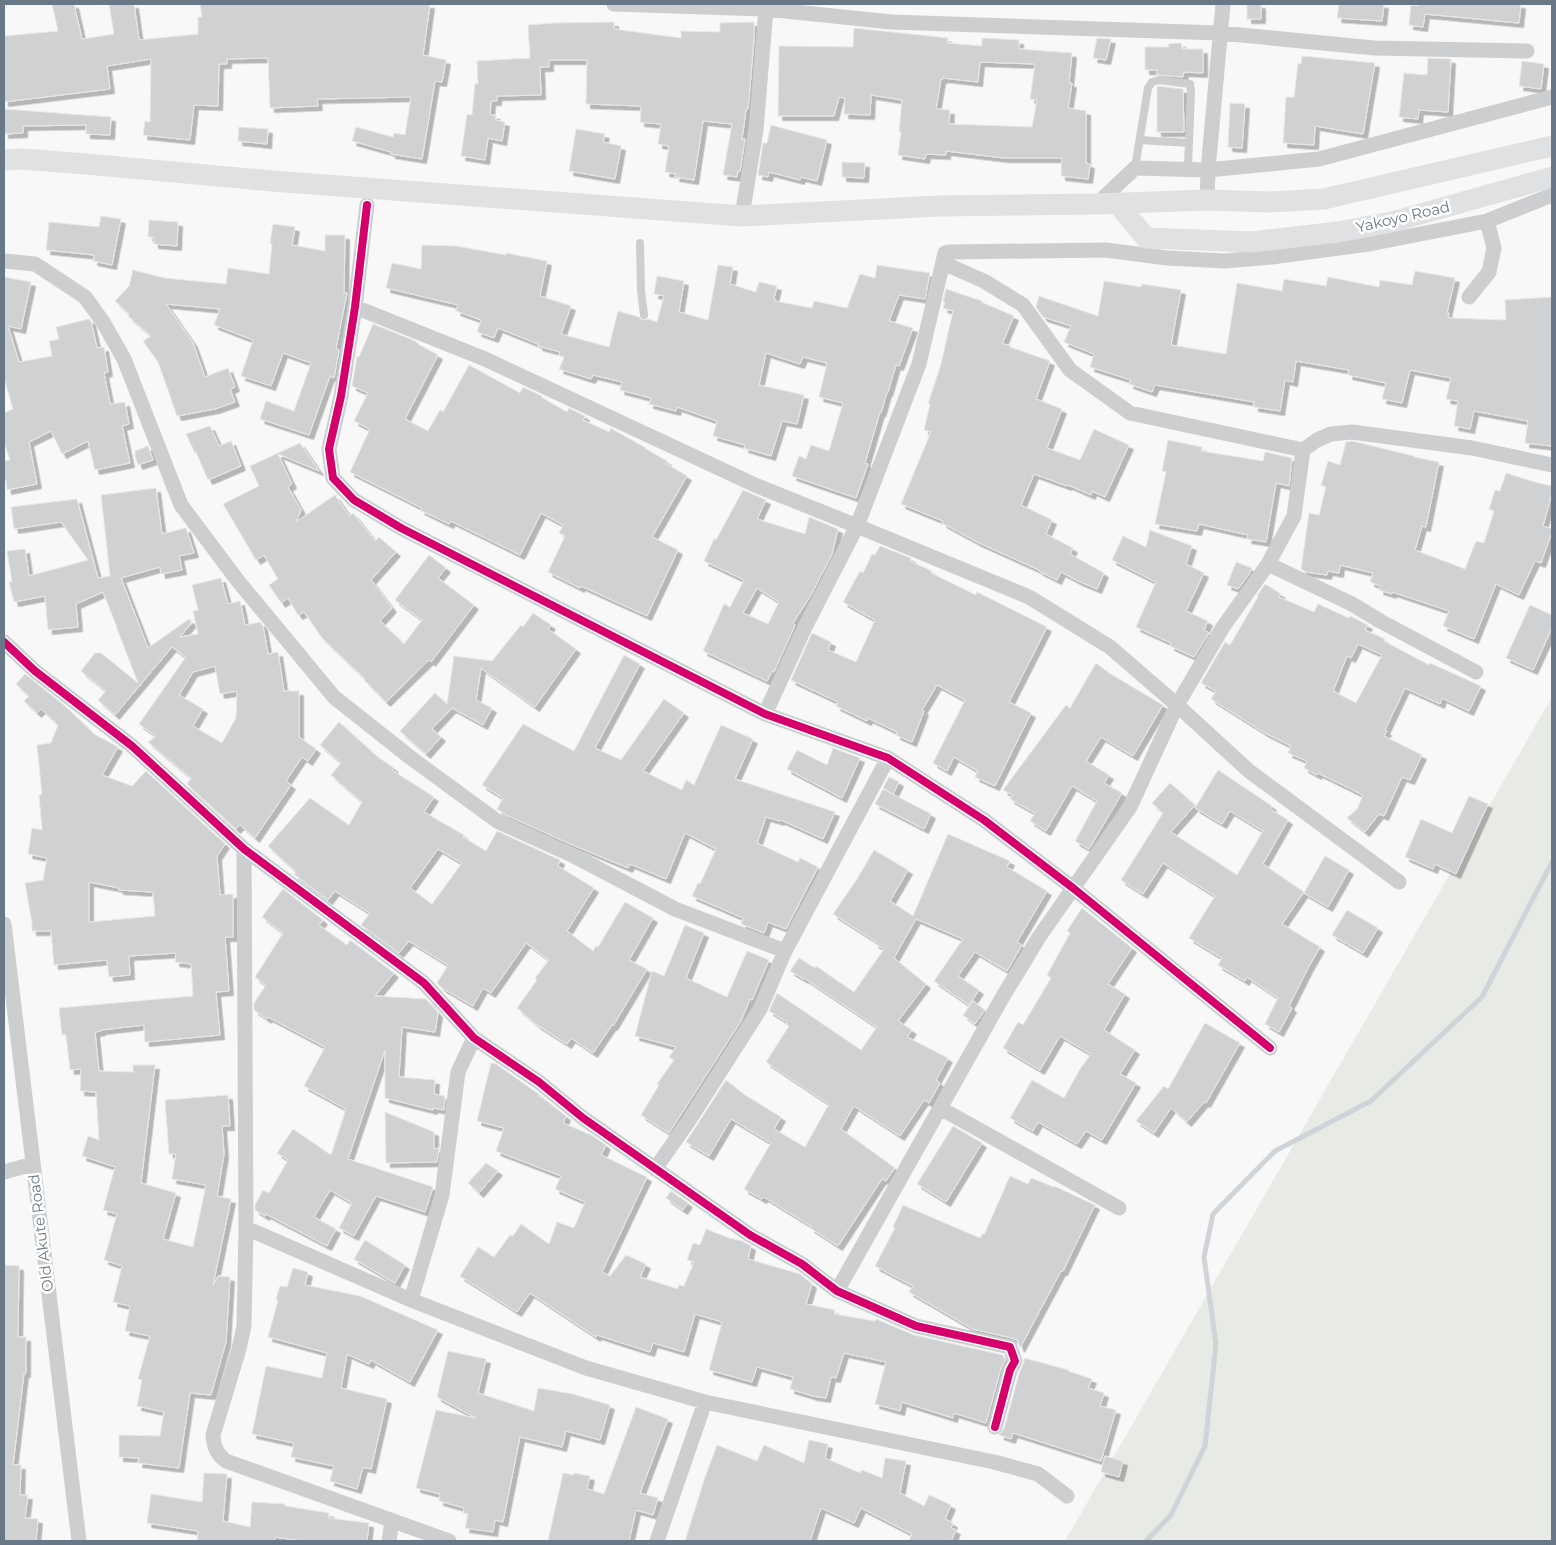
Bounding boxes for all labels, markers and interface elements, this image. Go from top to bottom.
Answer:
street label: Yakoyo Road [1354,196,1452,237]
street label: Old Akute Road [24,1173,57,1293]

